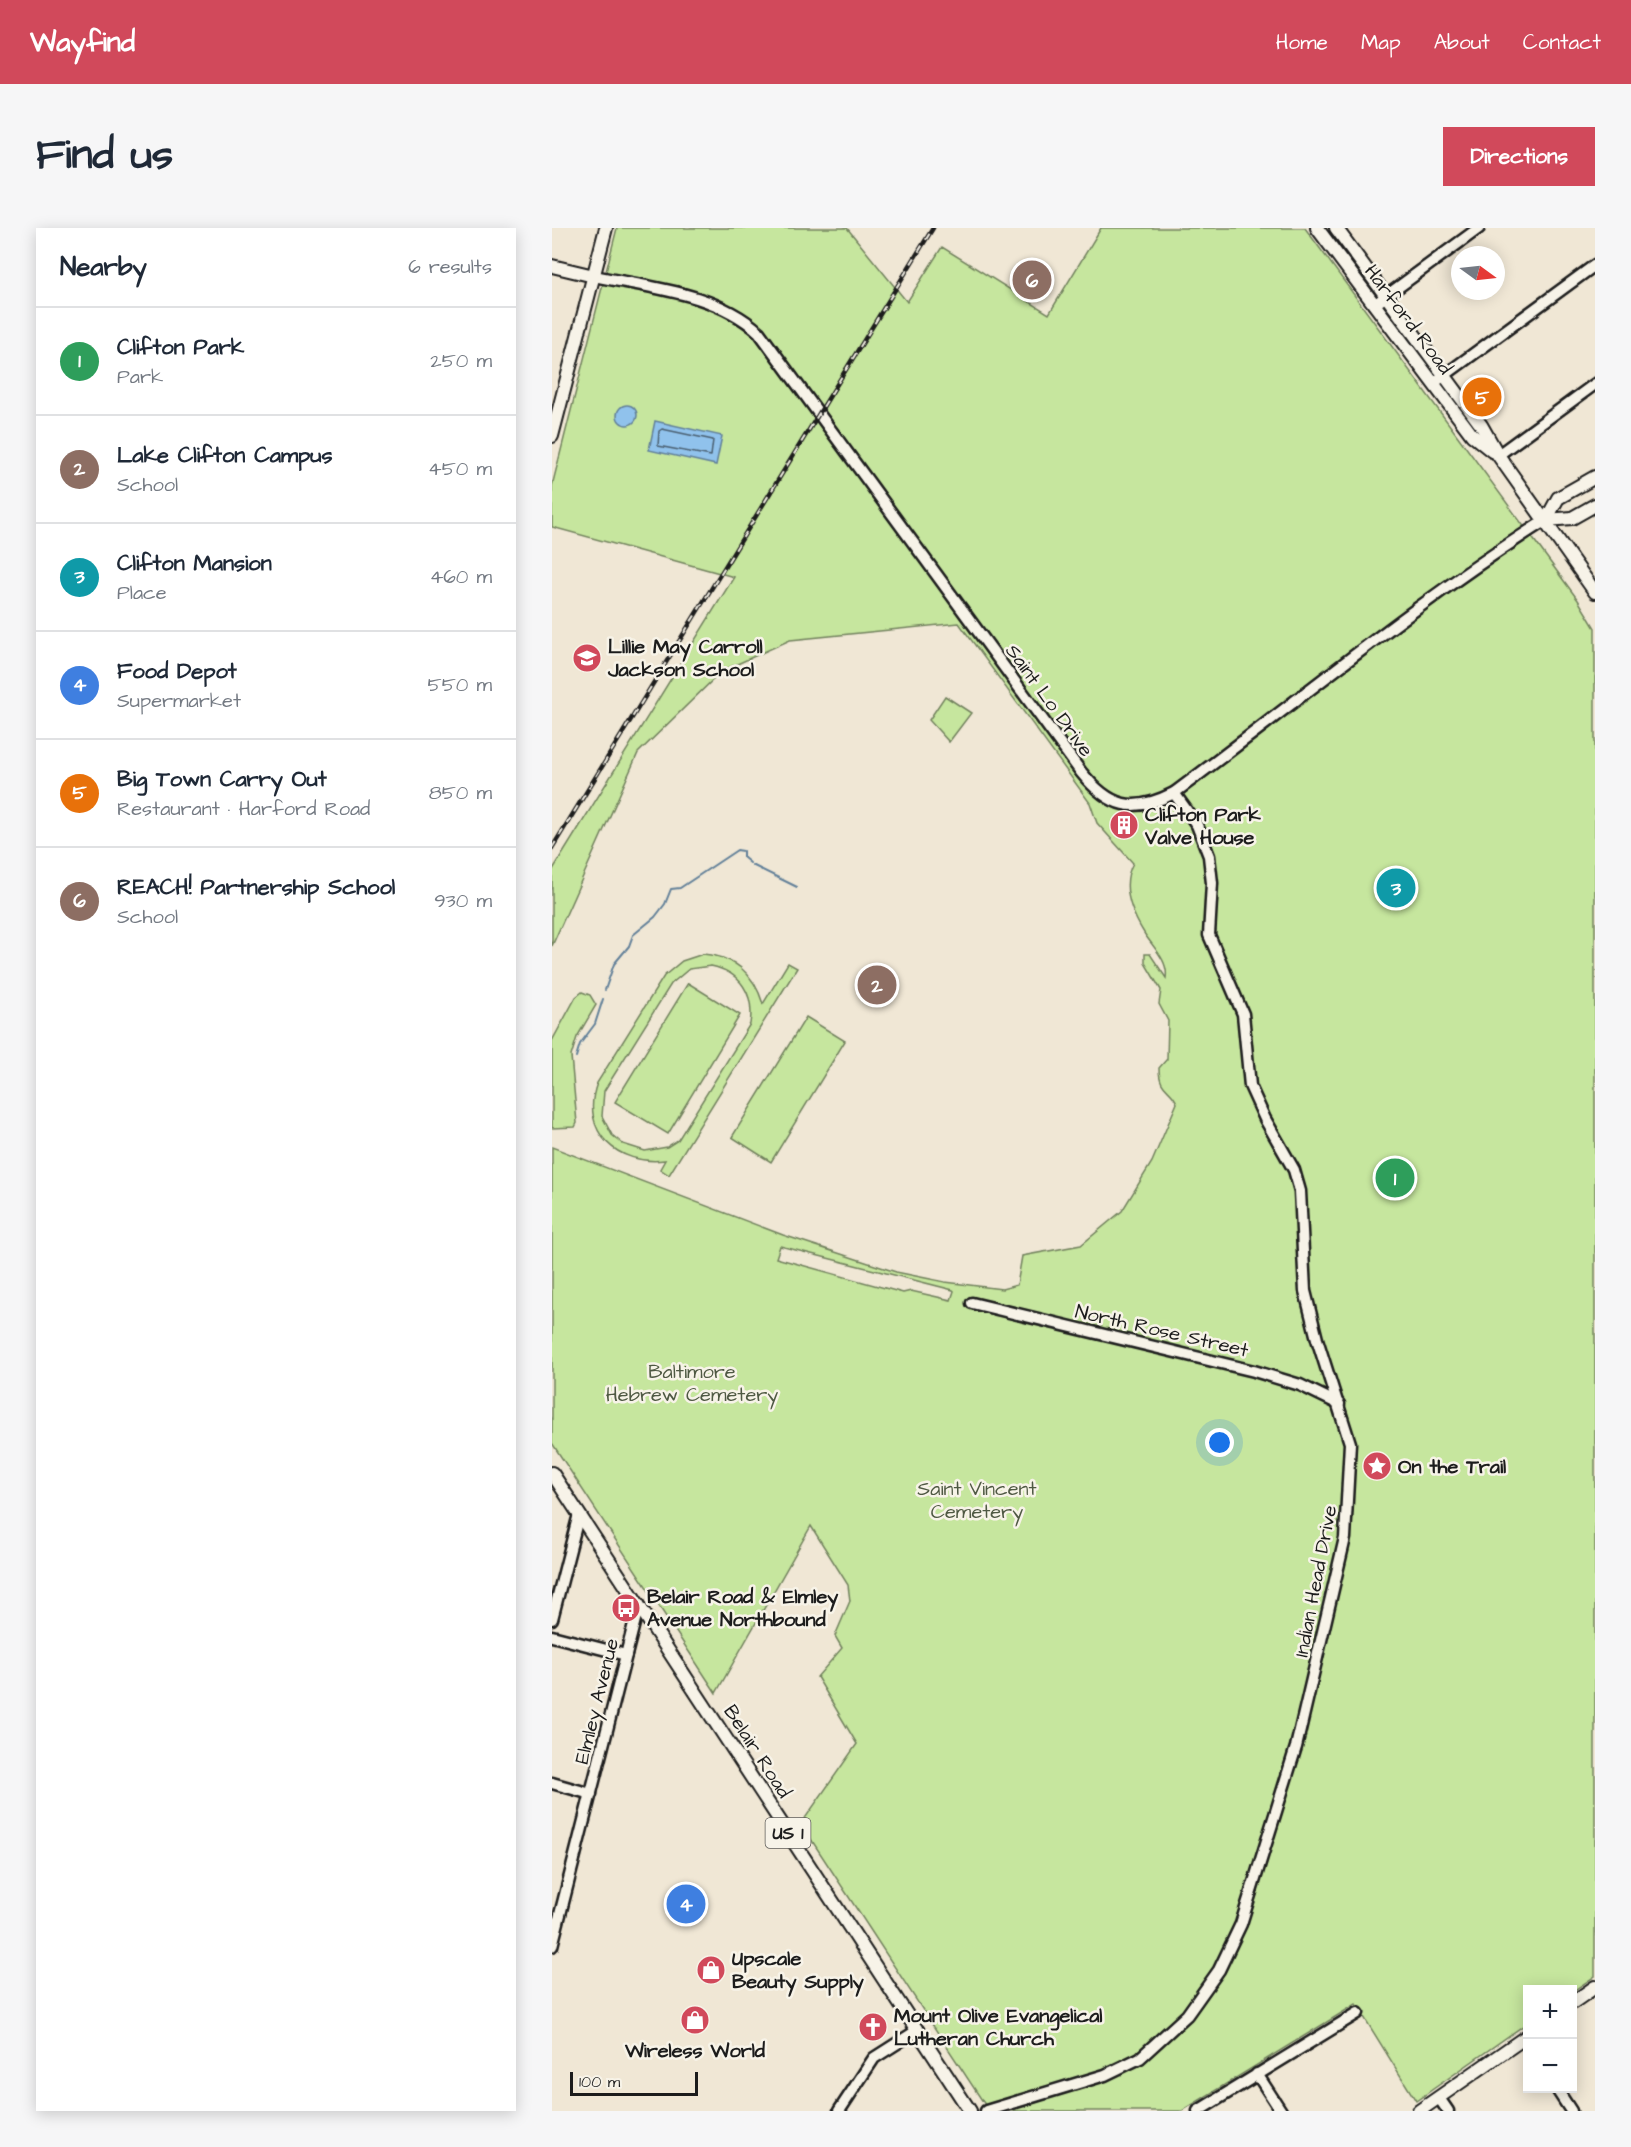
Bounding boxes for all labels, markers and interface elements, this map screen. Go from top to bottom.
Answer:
text: Wayfind [30,23,135,62]
text: Home [1276,28,1328,57]
text: Map [1361,28,1401,57]
text: About [1434,28,1490,57]
text: Contact [1523,28,1601,57]
text: Find us [36,127,173,185]
button: Directions [1443,127,1595,186]
north arrow [1451,246,1505,300]
text: Nearby [60,249,147,285]
text: 6 results [408,253,492,281]
pin: 6 [1012,257,1052,302]
street label: Harford Road [1357,259,1459,381]
text: Clifton Park [117,332,244,363]
text: 1 [78,347,81,375]
text: 250 m [430,347,492,375]
text: Park [117,363,163,391]
pin: 5 [1462,374,1502,420]
text: Lake Clifton Campus [117,440,333,471]
text: 2 [74,455,85,483]
text: 450 m [428,455,492,483]
text: School [117,471,178,499]
text: Clifton Mansion [117,548,272,579]
text: 3 [74,563,85,591]
text: 460 m [430,563,492,591]
text: Place [117,579,167,607]
place label: Lillie May Carroll Jackson School [607,633,763,684]
street label: Saint Lo Drive [999,638,1100,763]
school or university icon: Lillie May Carroll Jackson School [571,642,603,674]
text: Food Depot [117,656,237,687]
text: 4 [73,671,86,699]
text: 550 m [427,671,492,699]
text: Supermarket [117,687,241,715]
text: Big Town Carry Out [117,764,327,795]
text: 5 [72,779,87,807]
text: 850 m [429,779,492,807]
text: Restaurant · Harford Road [117,795,370,823]
place label: Clifton Park Valve House [1144,801,1262,852]
building icon: Clifton Park Valve House [1108,809,1140,841]
pin: 3 [1376,866,1416,910]
text: REACH! Partnership School [117,872,395,903]
text: 6 [73,887,86,915]
text: 930 m [434,887,492,915]
text: School [117,903,178,931]
pin: 2 [858,962,896,1008]
pin: 1 [1376,1156,1414,1200]
street label: North Rose Street [1072,1297,1251,1365]
park label: Baltimore Hebrew Cemetery [606,1358,778,1410]
your location [1205,1428,1234,1457]
place icon: On the Trail [1361,1450,1393,1482]
place label: On the Trail [1398,1453,1506,1481]
park label: Saint Vincent Cemetery [917,1475,1037,1527]
street label: Indian Head Drive [1288,1503,1344,1659]
place label: Belair Road & Elmley Avenue Northbound [647,1583,838,1634]
bus stop icon: Belair Road & Elmley Avenue Northbound [610,1592,642,1624]
street label: Elmley Avenue [568,1635,627,1767]
street label: Belair Road [716,1699,798,1804]
road number: US 1 [766,1818,810,1848]
pin: 4 [666,1882,706,1926]
place label: Upscale Beauty Supply [732,1945,864,1997]
shop icon: Upscale Beauty Supply [695,1954,727,1986]
map controls [1523,1985,1577,2093]
button: + [1523,1985,1577,2039]
place label: Mount Olive Evangelical Lutheran Church [894,2002,1102,2053]
shop icon: Wireless World [679,2004,711,2036]
church icon: Mount Olive Evangelical Lutheran Church [857,2011,889,2043]
place label: Wireless World [624,2037,766,2065]
button: − [1523,2039,1577,2093]
scale bar [570,2069,698,2096]
text: 100 m [579,2071,620,2093]

